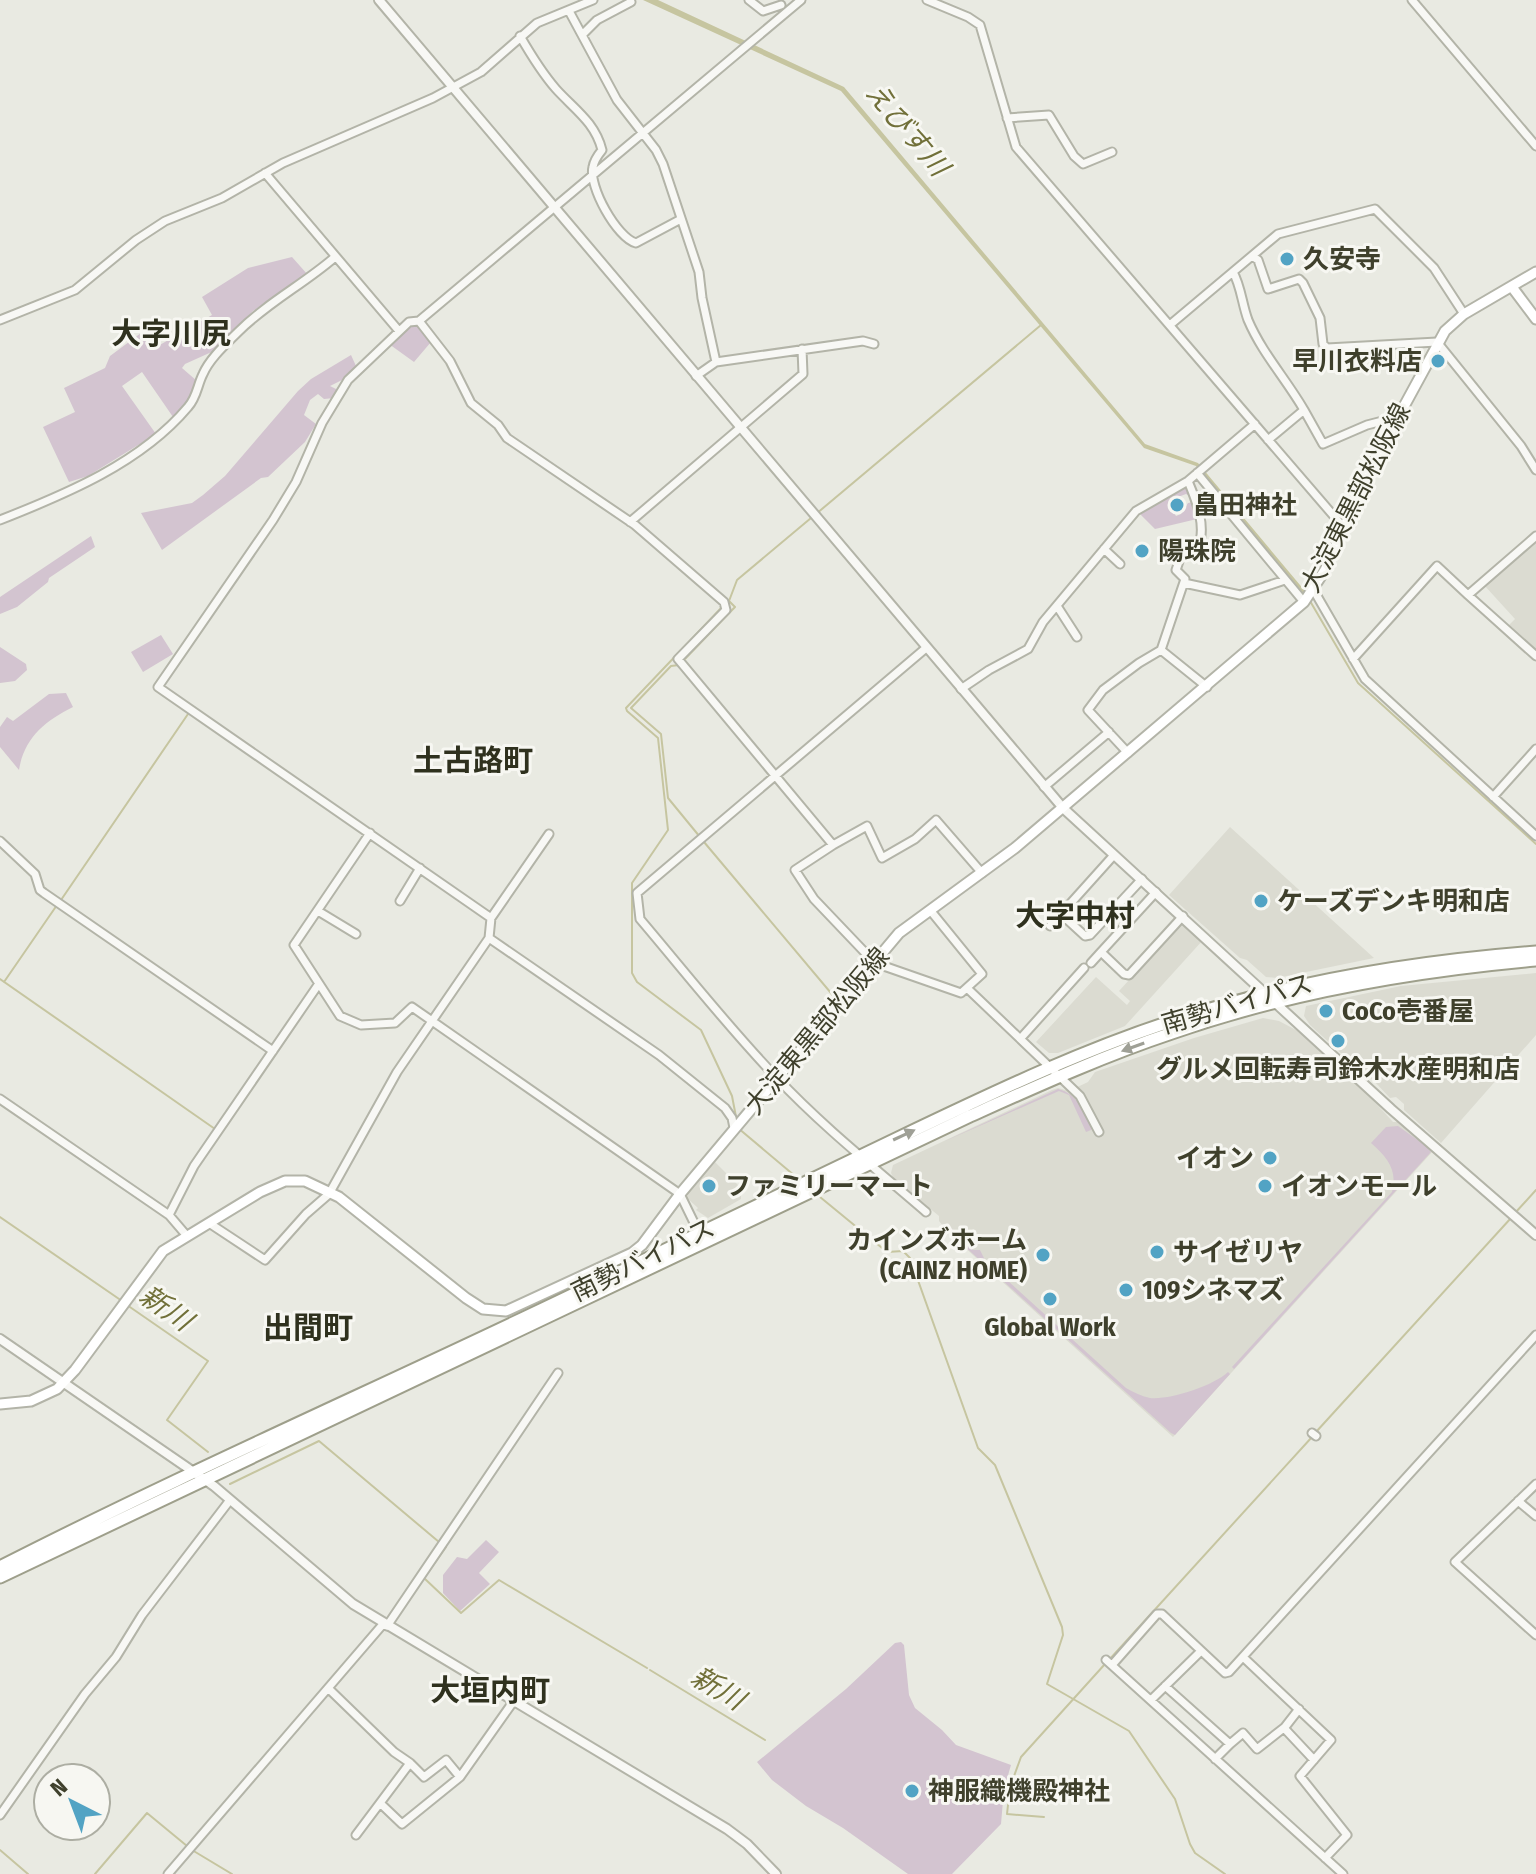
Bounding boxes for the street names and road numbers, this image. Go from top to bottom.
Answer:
street label: 大淀東黒部松阪線 [1295,398,1417,598]
street label: 大淀東黒部松阪線 [738,941,896,1121]
street label: 南勢バイパス [1158,968,1316,1040]
street label: 南勢バイパス [566,1212,720,1308]

